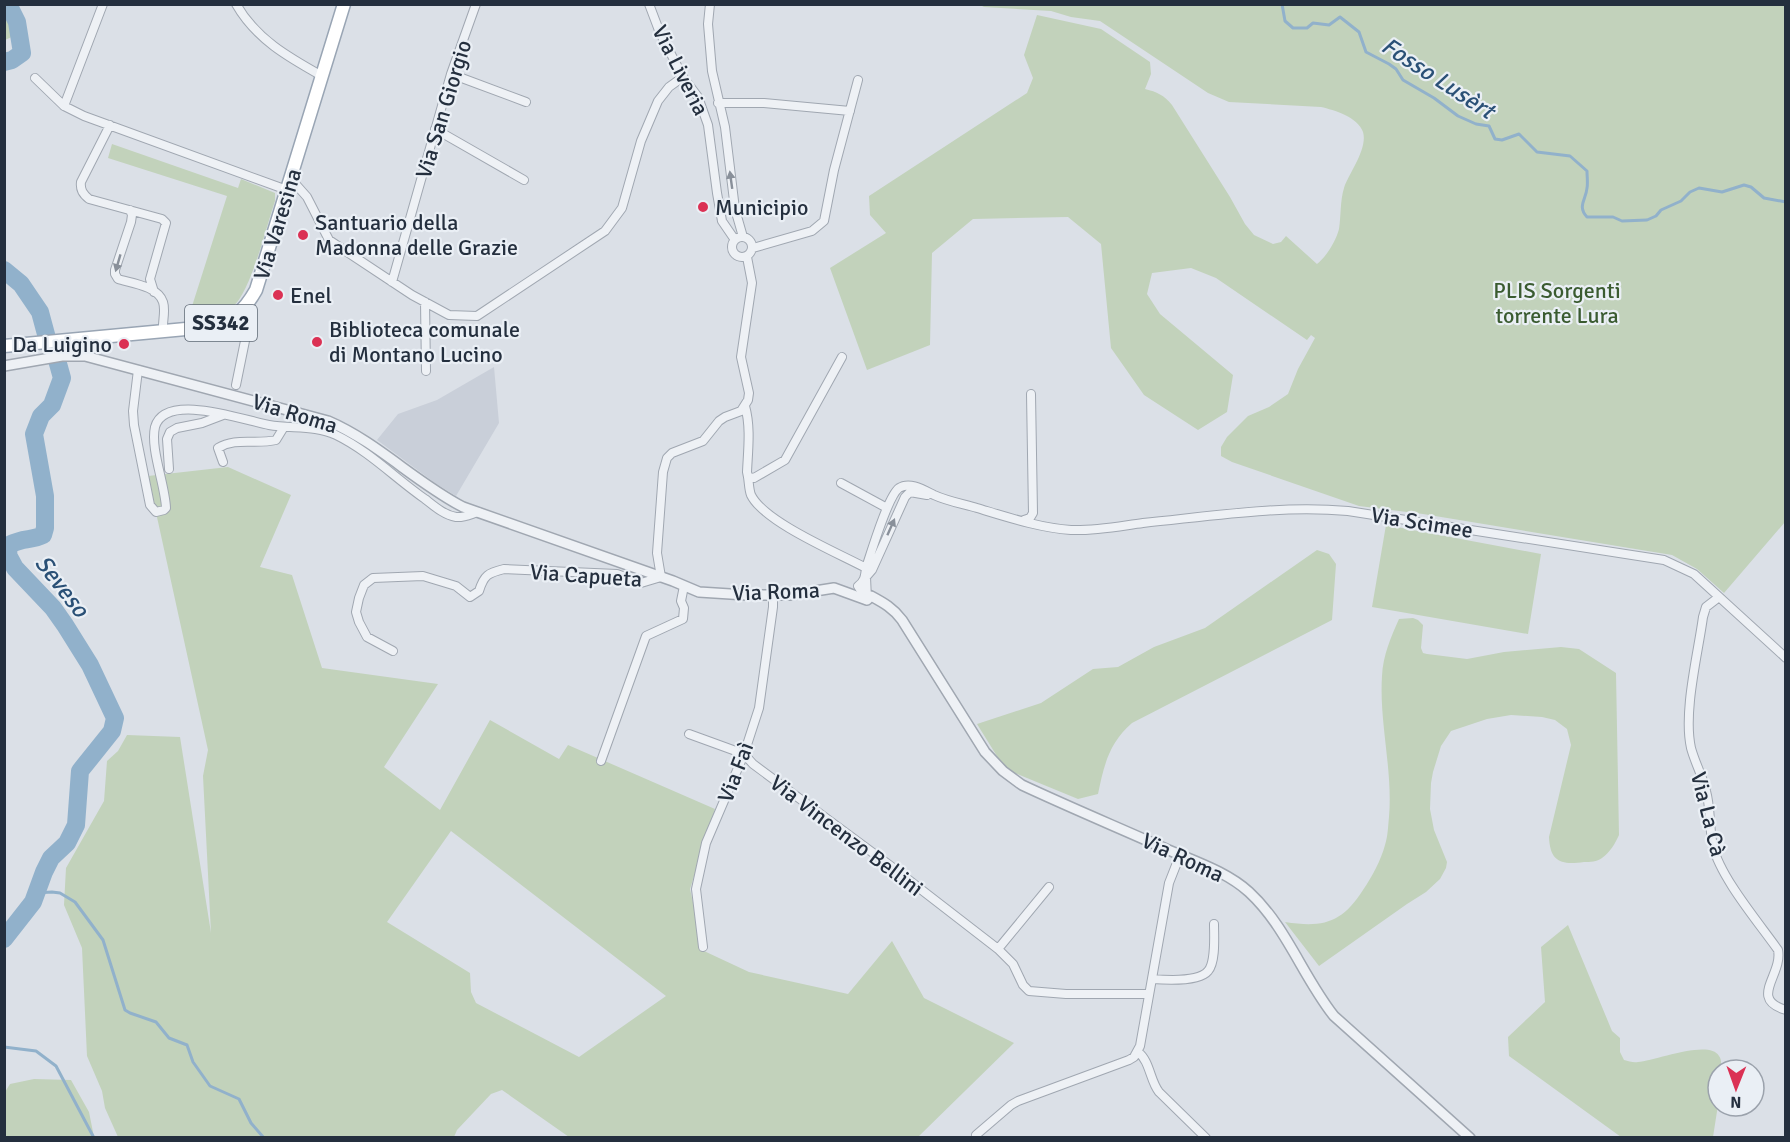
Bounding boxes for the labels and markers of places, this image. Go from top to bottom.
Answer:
place label: Municipio [715,194,808,221]
marker: Municipio [696,200,710,214]
place label: Santuario della Madonna delle Grazie [315,209,518,261]
marker: Santuario della Madonna delle Grazie [296,228,310,242]
place label: Enel [290,282,332,309]
marker: Enel [271,288,285,302]
place label: Biblioteca comunale di Montano Lucino [329,316,520,368]
place label: Da Luigino [12,331,112,358]
marker: Biblioteca comunale di Montano Lucino [310,335,324,349]
marker: Da Luigino [117,337,131,351]

